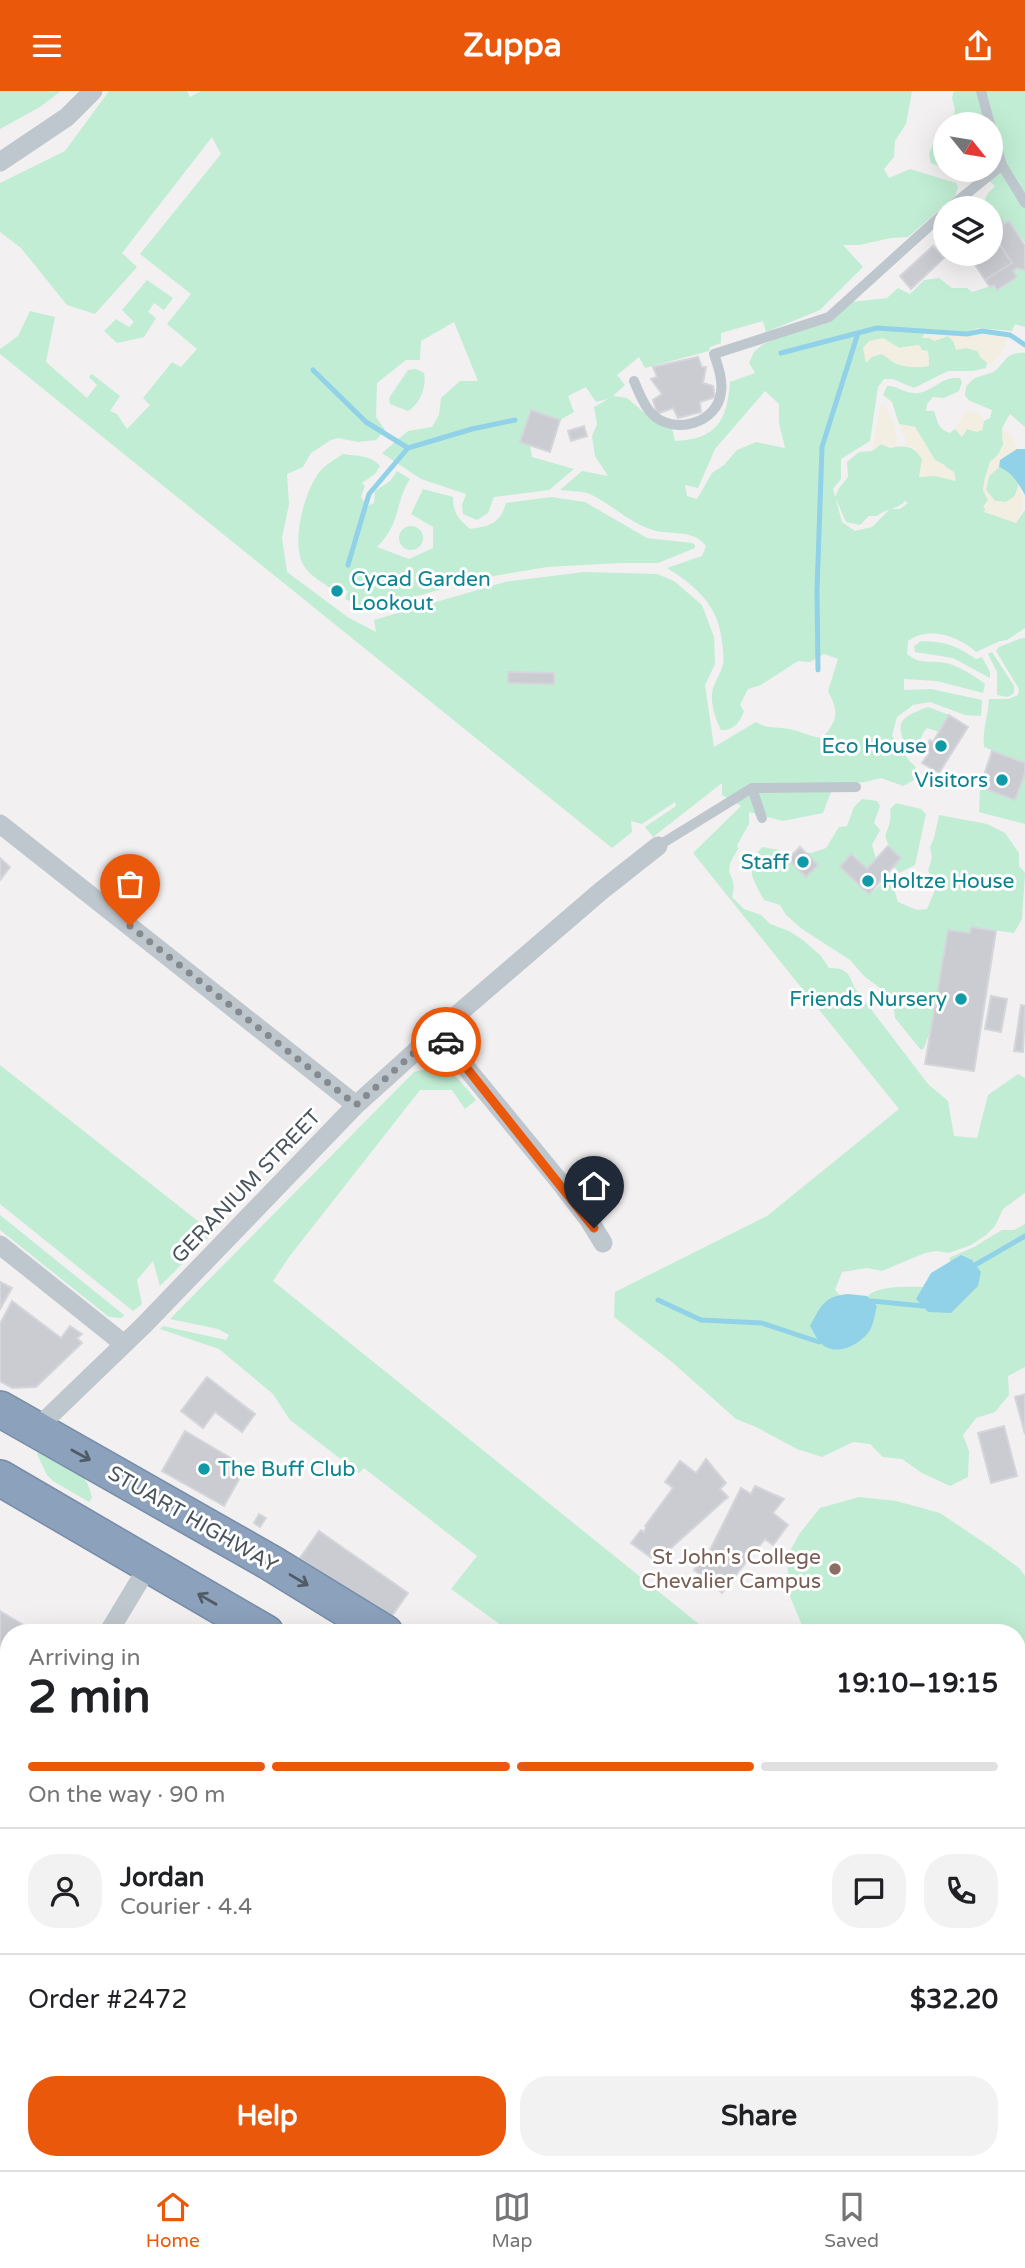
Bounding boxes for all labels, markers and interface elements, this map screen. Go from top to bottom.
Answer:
icon: menu [28,27,66,65]
text: Zuppa [463,27,562,65]
icon: share [959,27,997,65]
north arrow [933,112,1003,182]
map controls [933,112,1003,266]
button: layers [933,196,1003,266]
place label: Cycad Garden Lookout [351,567,491,616]
marker: Cycad Garden Lookout [329,583,345,599]
place label: Eco House [821,734,927,759]
marker: Eco House [933,738,949,754]
place label: Visitors [914,768,988,793]
marker: Visitors [994,772,1010,788]
place label: Staff [741,850,790,875]
pin [100,854,160,926]
marker: Staff [795,854,811,870]
icon: bag [111,865,149,903]
place label: Holtze House [882,869,1015,894]
marker: Holtze House [860,873,876,889]
place label: Friends Nursery [789,987,947,1012]
marker: Friends Nursery [953,991,969,1007]
courier [411,1007,481,1077]
icon: car [427,1023,465,1061]
street label: GERANIUM STREET [167,1104,326,1268]
pin [564,1156,624,1228]
icon: home [575,1167,613,1205]
one-way arrow [70,1448,90,1462]
place label: The Buff Club [218,1457,356,1482]
street label: STUART HIGHWAY [103,1461,282,1578]
marker: The Buff Club [196,1461,212,1477]
place label: St John's College Chevalier Campus [641,1545,821,1594]
marker: St John's College Chevalier Campus [827,1561,843,1577]
one-way arrow [289,1574,309,1588]
one-way arrow [198,1592,218,1606]
text: Arriving in [28,1644,141,1672]
text: 19:10–19:15 [836,1668,998,1699]
text: 2 min [28,1670,151,1725]
text: On the way · 90 m [28,1781,225,1809]
button: person [28,1854,102,1928]
button: chat [832,1854,906,1928]
button: phone [924,1854,998,1928]
text: Jordan [120,1862,204,1893]
text: Courier · 4.4 [120,1893,252,1921]
text: Order #2472 [28,1984,188,2015]
text: $32.20 [910,1984,998,2015]
button: Help [28,2076,506,2156]
button: Share [520,2076,998,2156]
tab: Home [146,2188,200,2252]
tab: Map [491,2188,532,2252]
tab: Saved [824,2188,879,2252]

